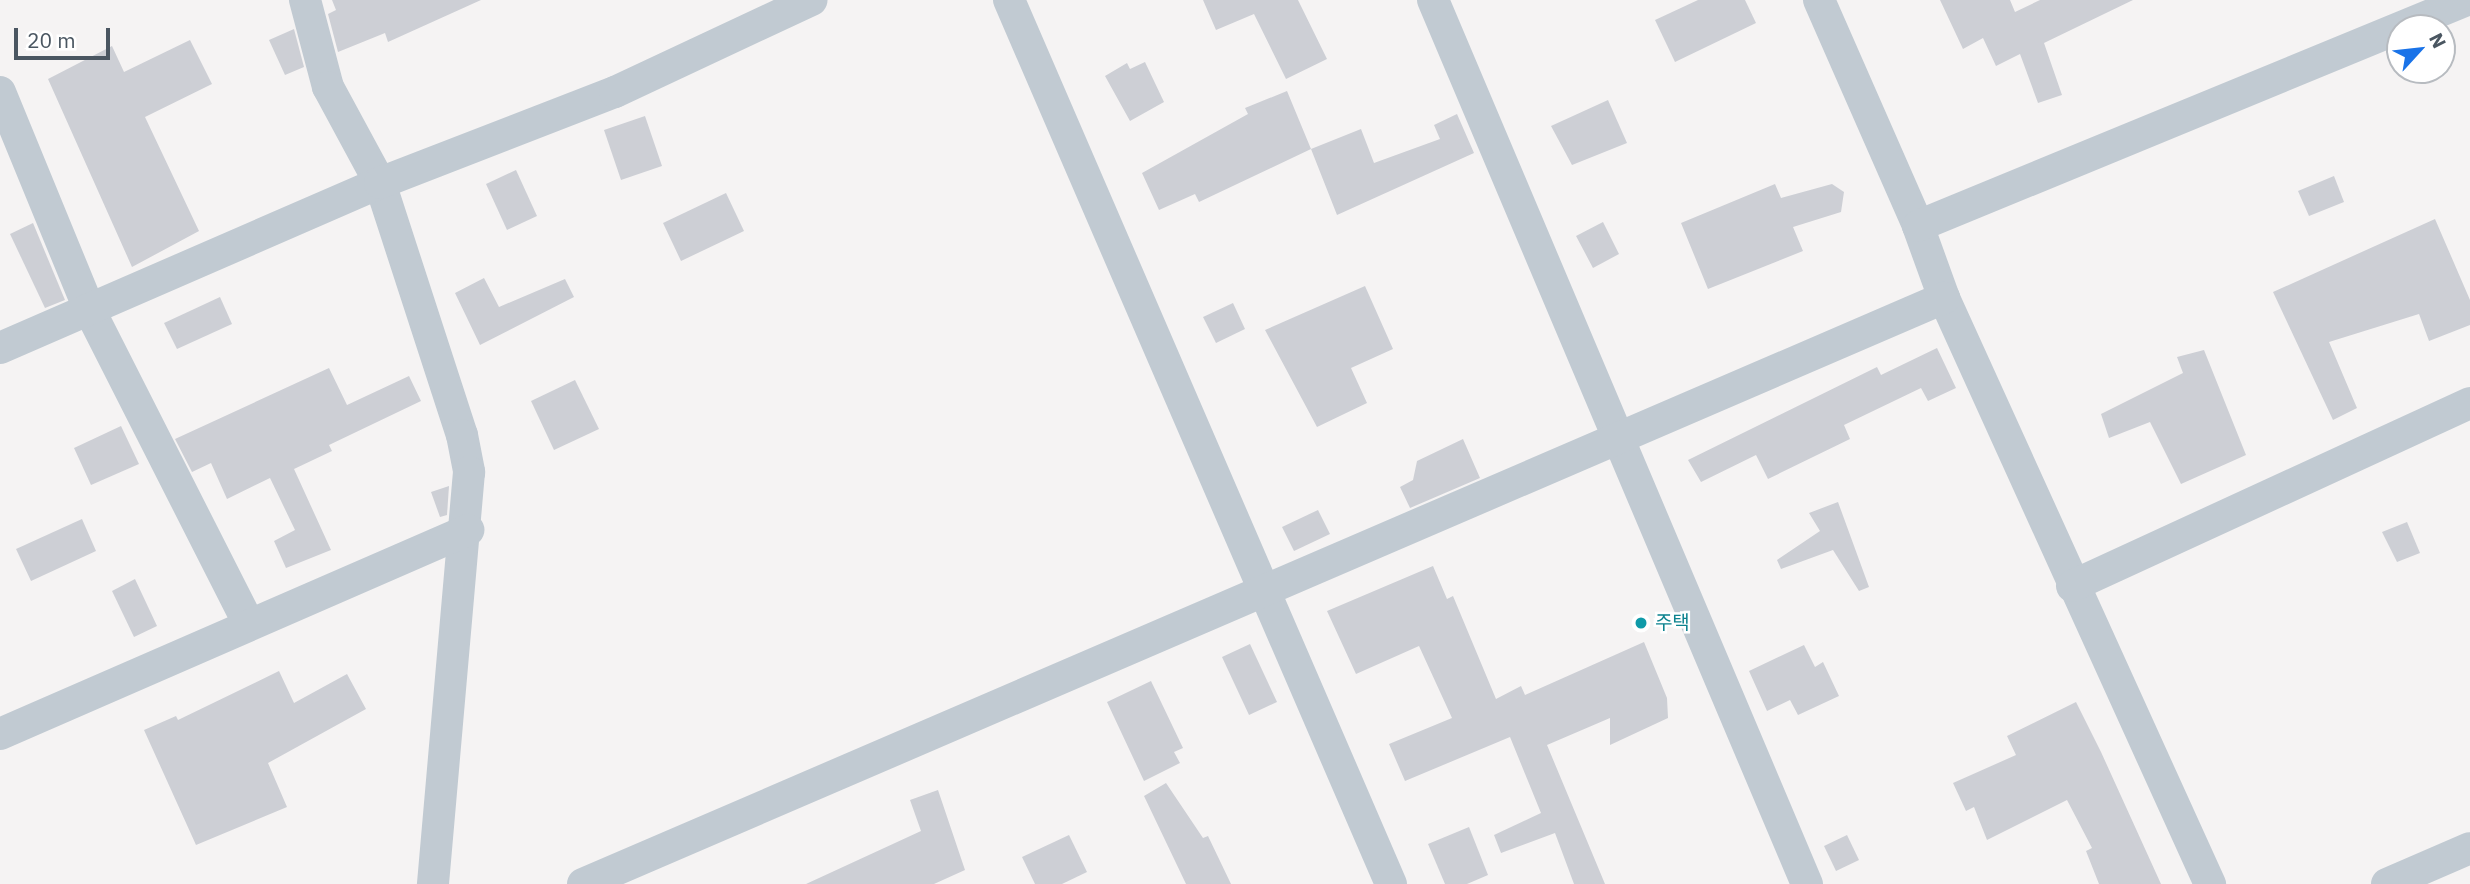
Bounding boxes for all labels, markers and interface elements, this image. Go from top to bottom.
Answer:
scale bar [18,14,114,58]
north arrow [2386,14,2456,84]
text: 20 m [27,26,76,54]
text: N [2424,29,2452,52]
place label: 주택 [1655,612,1690,634]
marker: 주택 [1633,615,1649,631]

